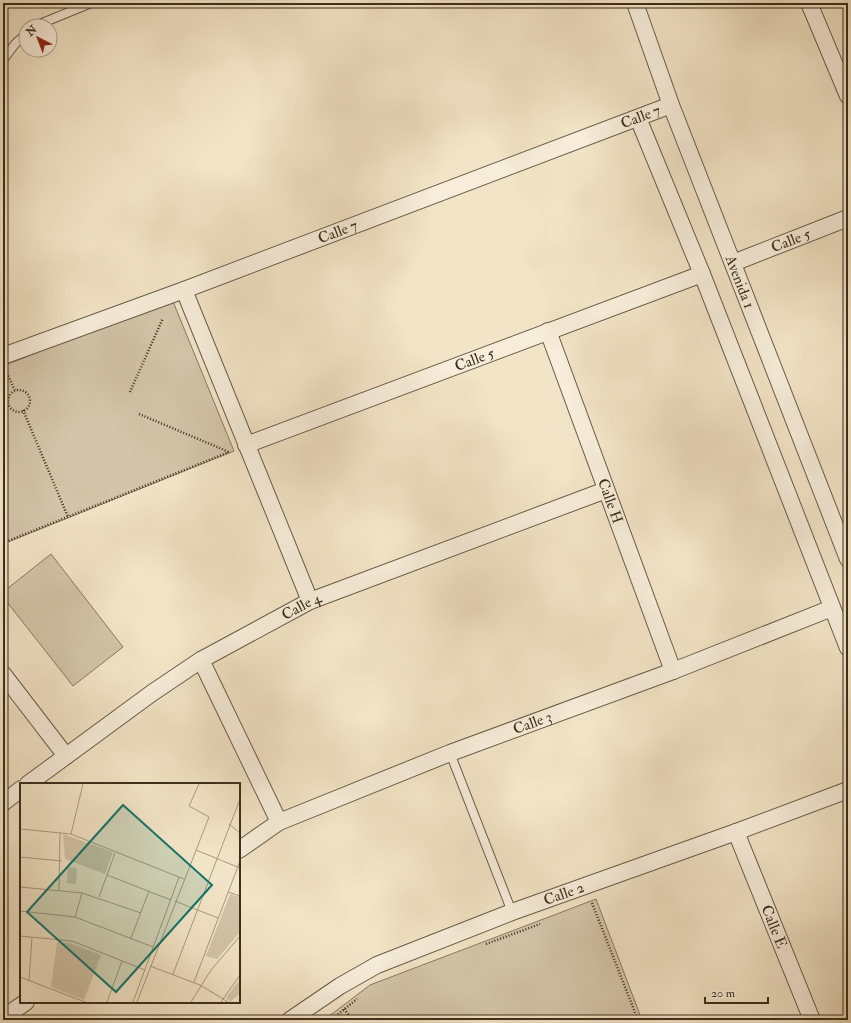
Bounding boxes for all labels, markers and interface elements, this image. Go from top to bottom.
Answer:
north arrow [18,18,58,58]
text: N [23,22,41,40]
street label: Calle 7 [618,100,663,133]
street label: Calle 7 [315,215,360,248]
street label: Calle 5 [768,224,814,257]
street label: Avenida 1 [721,252,759,311]
street label: Calle 5 [452,343,497,375]
street label: Calle H [594,476,627,526]
street label: Calle 4 [278,588,325,624]
street label: Calle 3 [510,707,554,739]
inset map [20,783,240,1003]
street label: Calle 2 [541,877,587,909]
street label: Calle E [757,902,792,951]
scale bar [705,979,768,1005]
text: 20 m [711,986,736,1001]

